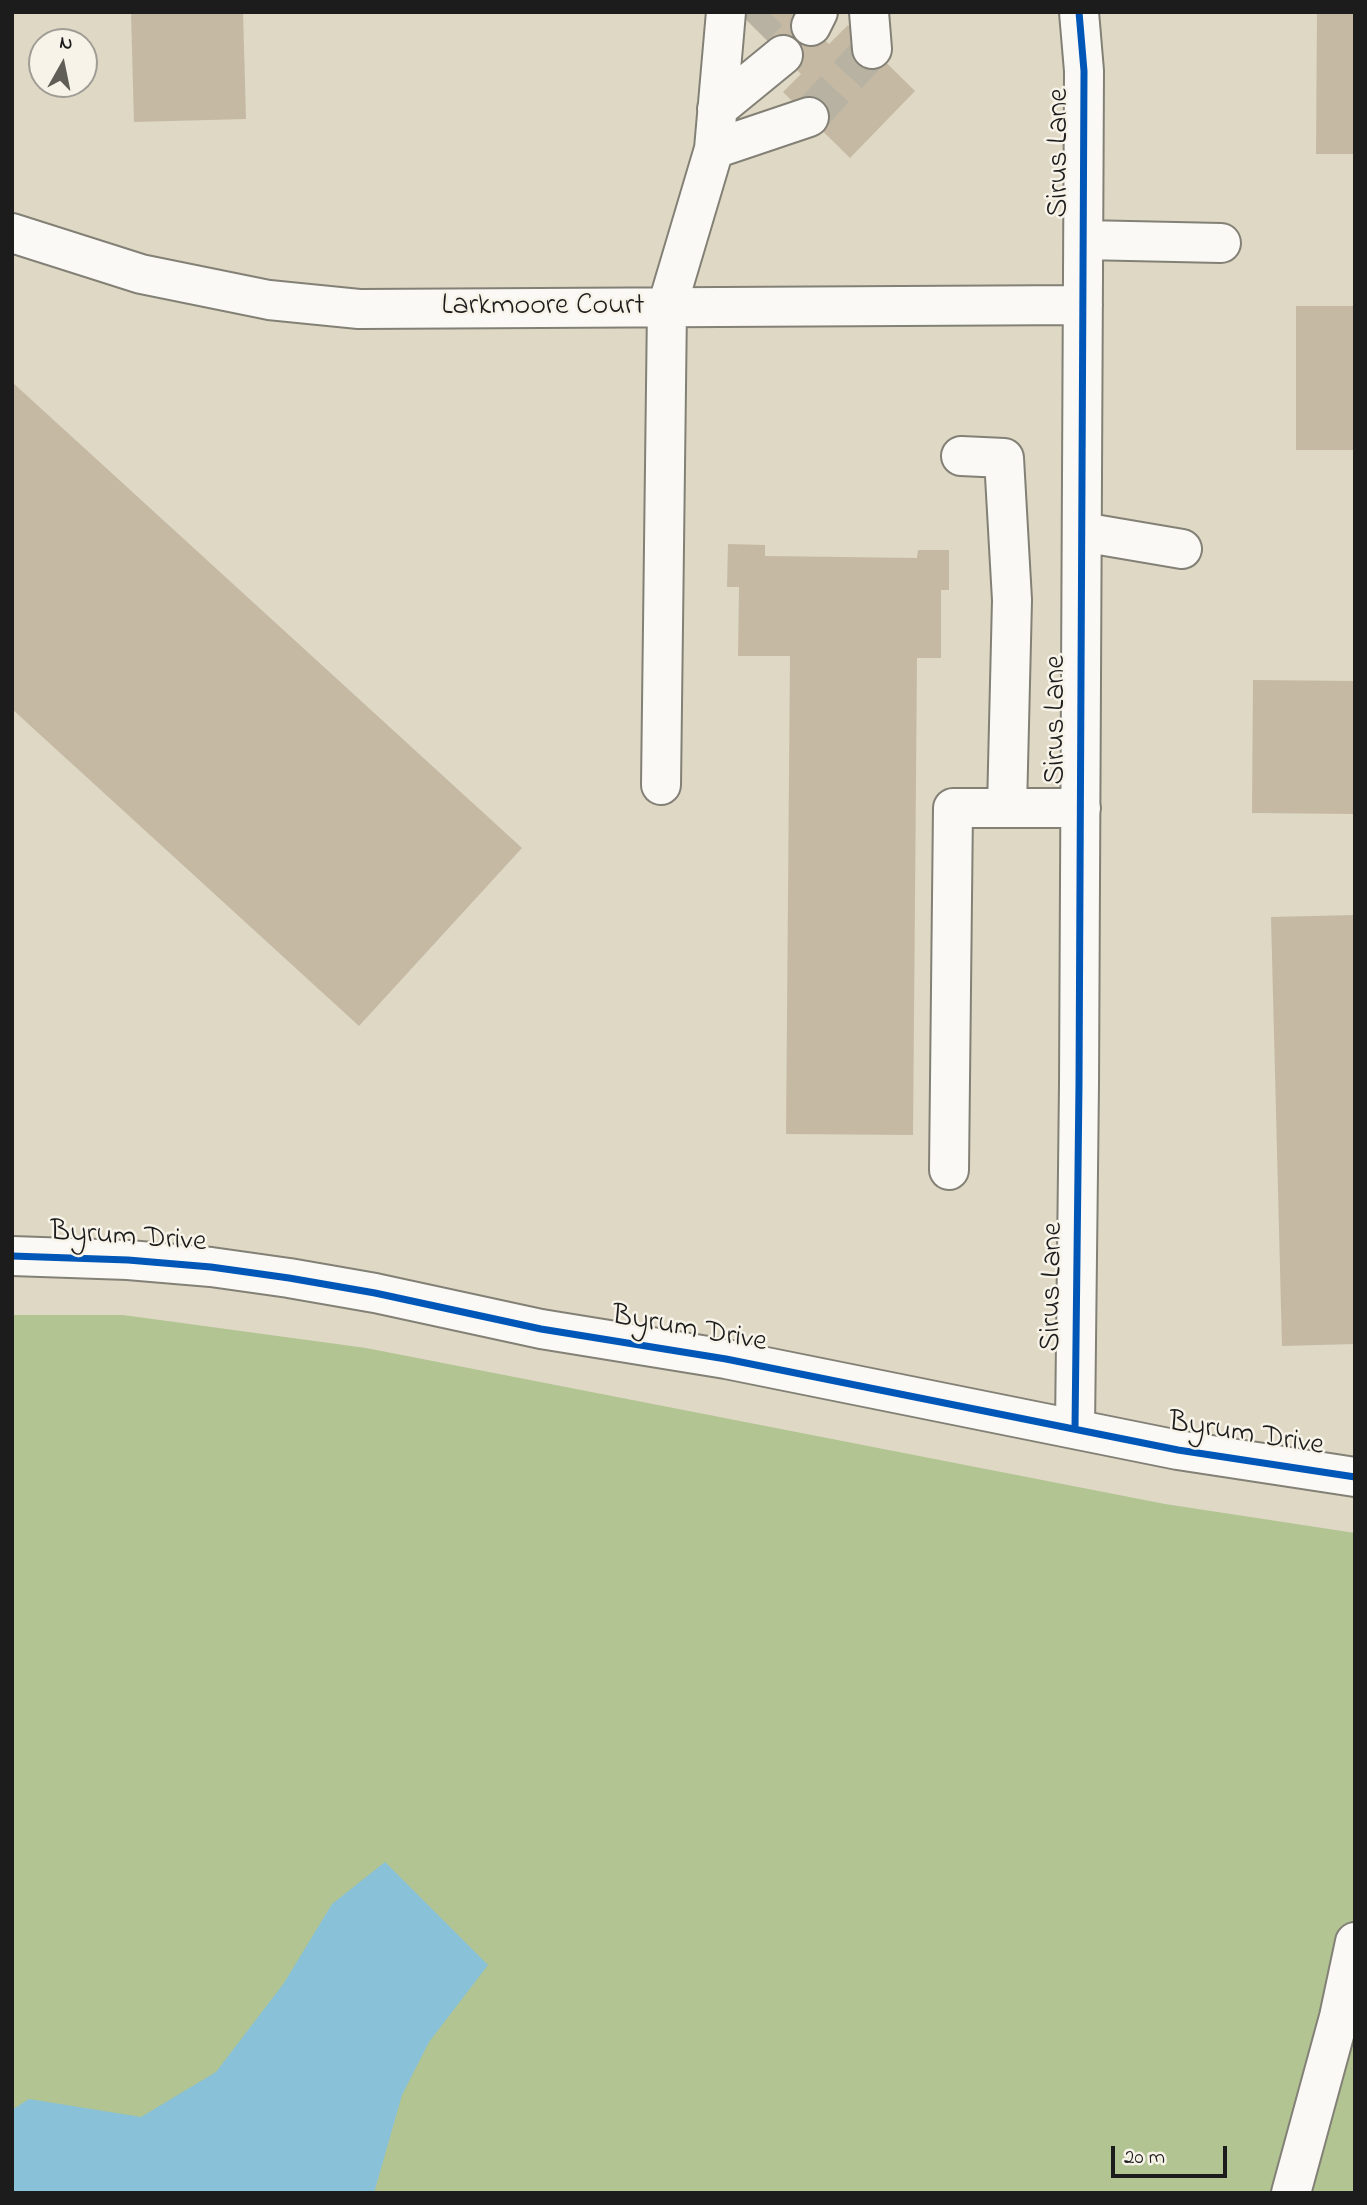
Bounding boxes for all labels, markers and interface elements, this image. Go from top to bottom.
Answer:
north arrow [28,28,98,98]
text: N [58,29,74,58]
street label: Sirus Lane [1043,88,1079,218]
street label: Larkmoore Court [442,290,644,326]
street label: Sirus Lane [1040,655,1076,785]
street label: Byrum Drive [49,1216,207,1262]
street label: Sirus Lane [1035,1222,1073,1352]
street label: Byrum Drive [609,1300,769,1362]
street label: Byrum Drive [1166,1406,1326,1466]
scale bar [1115,2132,1230,2176]
text: 20 m [1124,2143,1165,2173]

